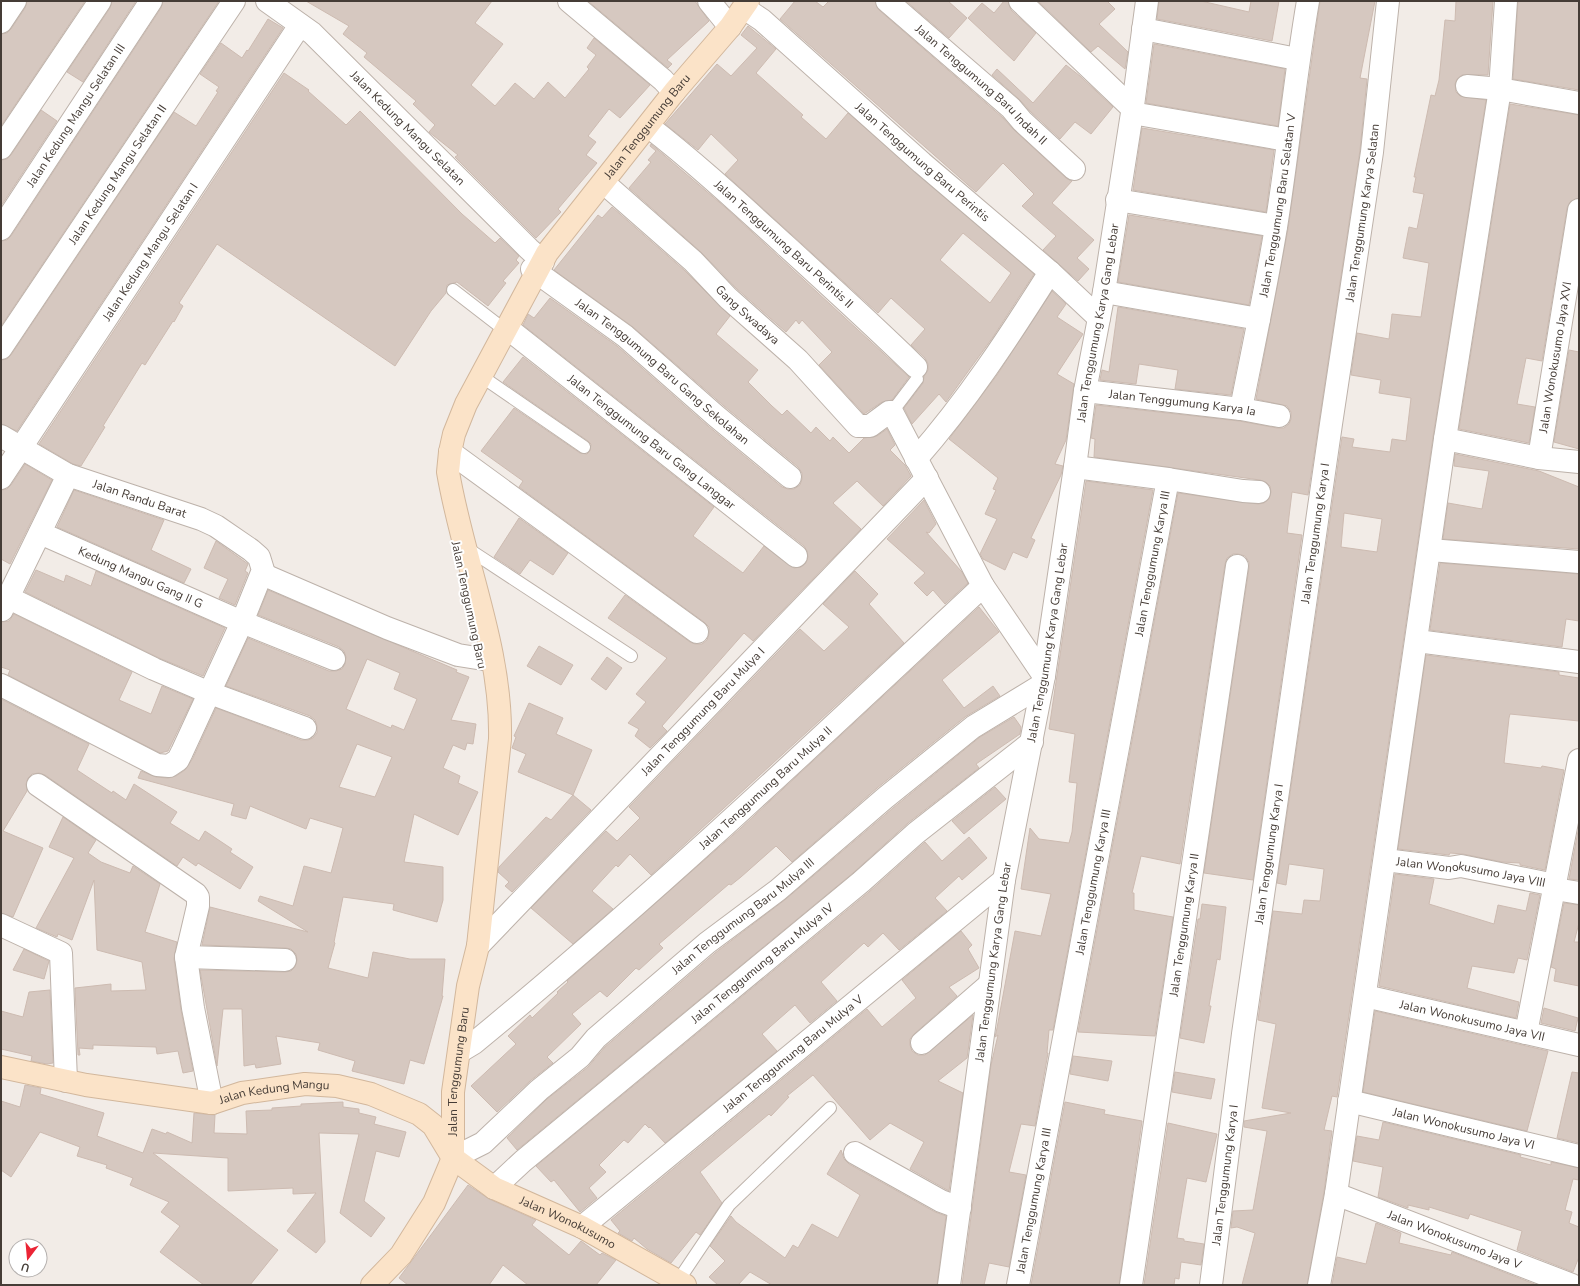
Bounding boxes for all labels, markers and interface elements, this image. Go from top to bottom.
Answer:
street label: Jalan Tenggumung Baru Indah II [911,20,1051,148]
street label: Jalan Kedung Mangu Selatan III [24,41,128,189]
street label: Jalan Kedung Mangu Selatan [346,67,468,189]
street label: Jalan Tenggumung Baru [600,71,694,183]
street label: Jalan Tenggumung Baru Perintis [851,98,993,225]
street label: Jalan Kedung Mangu Selatan II [65,102,169,246]
street label: Jalan Tenggumung Baru Selatan V [1255,112,1300,300]
street label: Jalan Tenggumung Karya Selatan [1341,123,1383,304]
street label: Jalan Tenggumung Baru Perintis II [710,176,857,312]
street label: Jalan Kedung Mangu Selatan I [98,180,202,325]
street label: Jalan Tenggumung Karya Gang Lebar [1073,222,1123,424]
street label: Jalan Wonokusumo Jaya XVI [1535,281,1575,435]
street label: Gang Swadaya [712,282,783,348]
street label: Jalan Tenggumung Baru Gang Sekolahan [571,294,753,448]
street label: Jalan Tenggumung Baru Gang Langgar [563,370,739,514]
street label: Jalan Tenggumung Karya Ia [1107,386,1257,420]
street label: Jalan Tenggumung Karya I [1297,462,1333,605]
street label: Jalan Randu Barat [90,475,189,522]
street label: Jalan Tenggumung Karya III [1131,489,1174,638]
street label: Jalan Tenggumung Baru [447,539,490,670]
street label: Jalan Tenggumung Karya Gang Lebar [1023,542,1072,744]
street label: Kedung Mangu Gang II G [76,543,206,612]
street label: Jalan Tenggumung Baru Mulya I [637,644,768,780]
street label: Jalan Tenggumung Baru Mulya II [695,723,836,854]
street label: Jalan Tenggumung Karya I [1251,783,1287,926]
street label: Jalan Tenggumung Karya III [1071,808,1114,957]
street label: Jalan Tenggumung Karya II [1165,852,1203,999]
street label: Jalan Wonokusumo Jaya VIII [1394,853,1547,891]
street label: Jalan Tenggumung Baru Mulya III [667,854,818,979]
street label: Jalan Tenggumung Karya Gang Lebar [971,860,1015,1064]
street label: Jalan Tenggumung Baru Mulya IV [687,899,838,1028]
street label: Jalan Tenggumung Baru Mulya V [719,991,867,1117]
street label: Jalan Wonokusumo Jaya VII [1397,996,1546,1045]
street label: Jalan Tenggumung Baru [445,1006,473,1137]
street label: Jalan Kedung Mangu [216,1076,330,1108]
street label: Jalan Tenggumung Karya I [1208,1104,1242,1247]
street label: Jalan Wonokusumo Jaya VI [1390,1104,1536,1153]
street label: Jalan Tenggumung Karya III [1012,1126,1055,1276]
street label: Jalan Wonokusumo [516,1192,619,1253]
street label: Jalan Wonokusumo Jaya V [1384,1206,1524,1273]
north arrow [8,1238,48,1278]
text: U [19,1259,31,1275]

